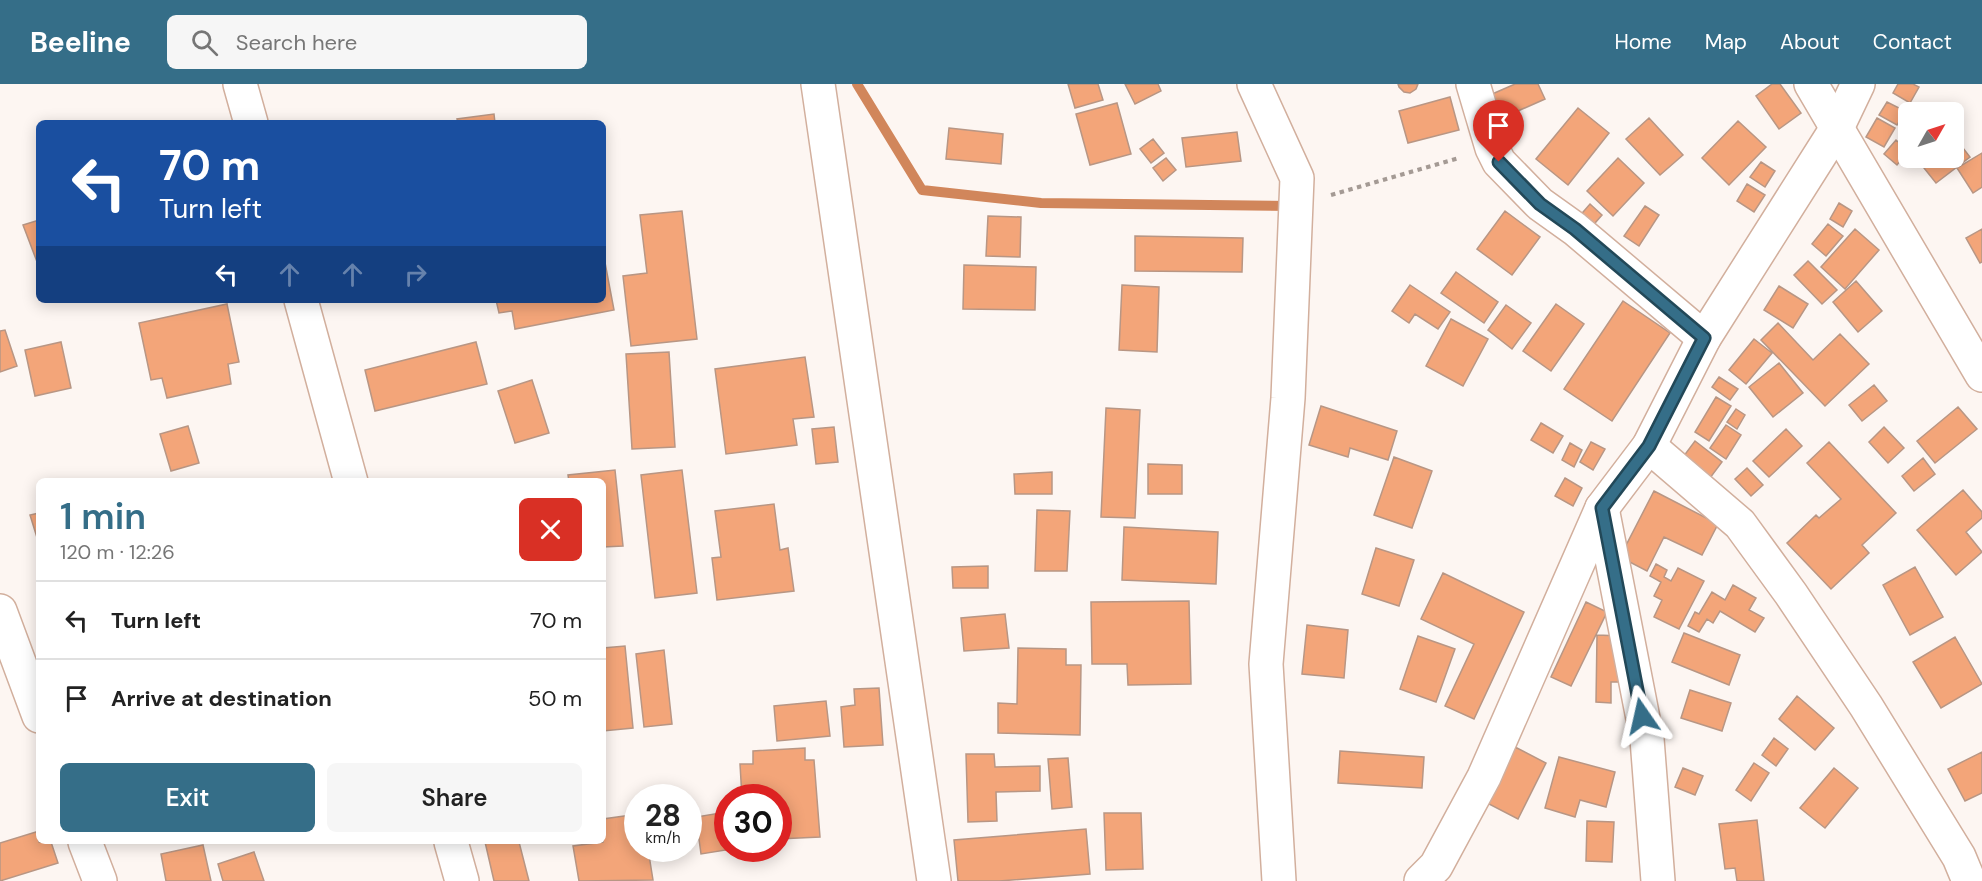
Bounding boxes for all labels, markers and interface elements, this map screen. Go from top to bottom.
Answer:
search box [167,15,587,69]
text: Beeline [30,24,131,61]
icon: search [188,26,221,59]
text: Search here [236,28,357,57]
text: Home [1614,28,1672,56]
text: Map [1705,28,1747,56]
text: About [1780,28,1840,56]
text: Contact [1873,28,1952,56]
pin [1473,100,1524,162]
north arrow [1898,102,1964,168]
map controls [1898,102,1964,168]
icon: arrive [1482,109,1515,142]
text: 70 m [159,138,260,193]
icon: left [60,144,138,222]
text: Turn left [159,191,262,226]
icon: left [210,258,243,291]
icon: ahead [273,258,306,291]
icon: ahead [336,258,369,291]
icon: right [399,258,432,291]
text: 1 min [60,493,146,540]
button: close [519,498,582,561]
text: 120 m · 12:26 [60,539,175,565]
icon: left [60,604,93,637]
text: Turn left [111,606,201,635]
text: 70 m [530,606,582,635]
icon: arrive [60,682,93,715]
text: Arrive at destination [111,684,332,713]
text: 50 m [528,684,582,713]
position arrow [1610,684,1674,748]
button: Exit [60,763,315,832]
button: Share [327,763,582,832]
speed limit sign: 30 [714,784,792,862]
text: 28 [645,796,681,835]
text: km/h [645,828,681,848]

